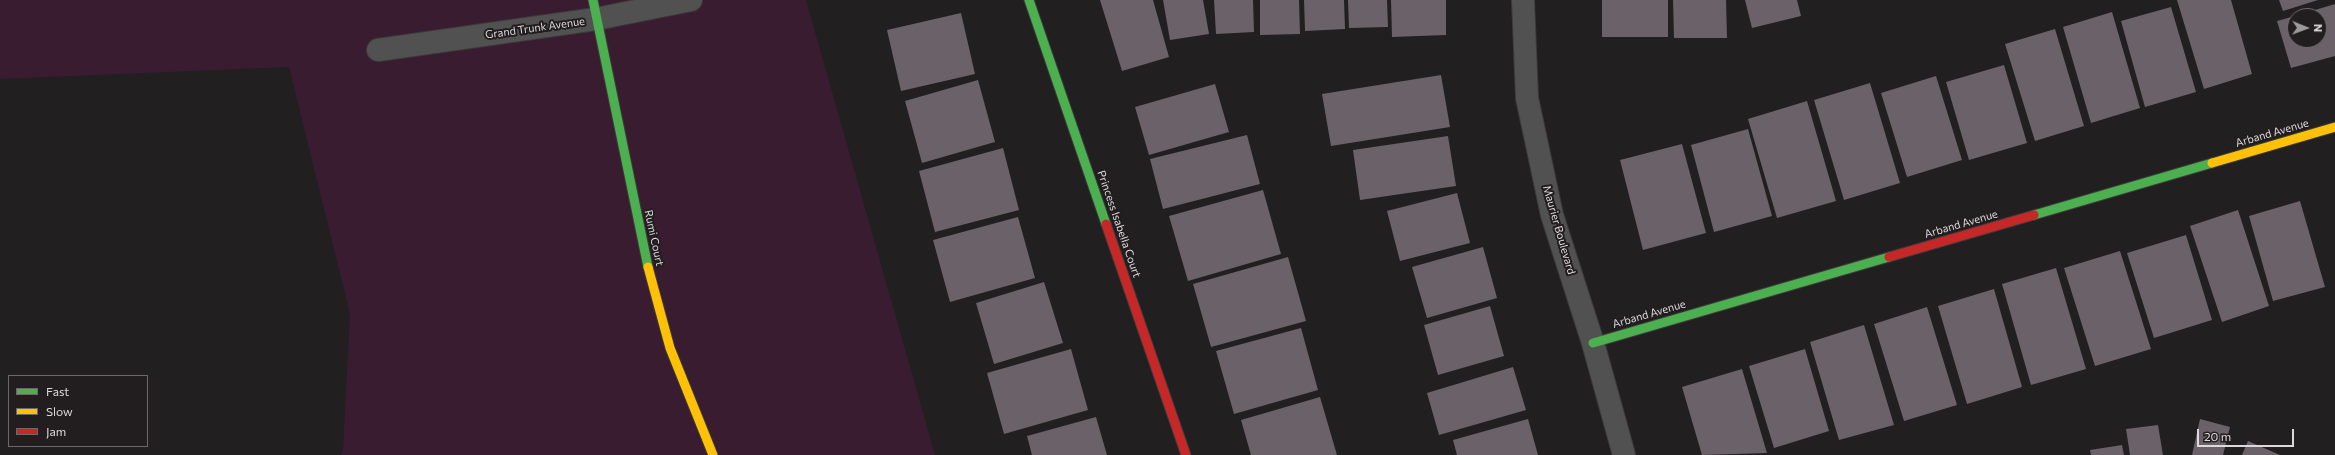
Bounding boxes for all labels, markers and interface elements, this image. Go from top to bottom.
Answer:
north arrow [2287,8,2327,48]
street label: Grand Trunk Avenue [484,14,586,42]
text: N [2312,24,2325,32]
street label: Arband Avenue [2234,116,2310,150]
street label: Princess Isabella Court [1094,169,1144,279]
street label: Maurier Boulevard [1540,184,1578,276]
street label: Arband Avenue [1923,207,1999,241]
street label: Rumi Court [642,209,666,267]
street label: Arband Avenue [1611,297,1687,331]
legend [8,375,148,447]
text: Fast [46,384,69,398]
text: Slow [46,404,73,418]
scale bar [2199,421,2296,447]
text: Jam [46,424,66,438]
text: 20 m [2204,429,2231,443]

